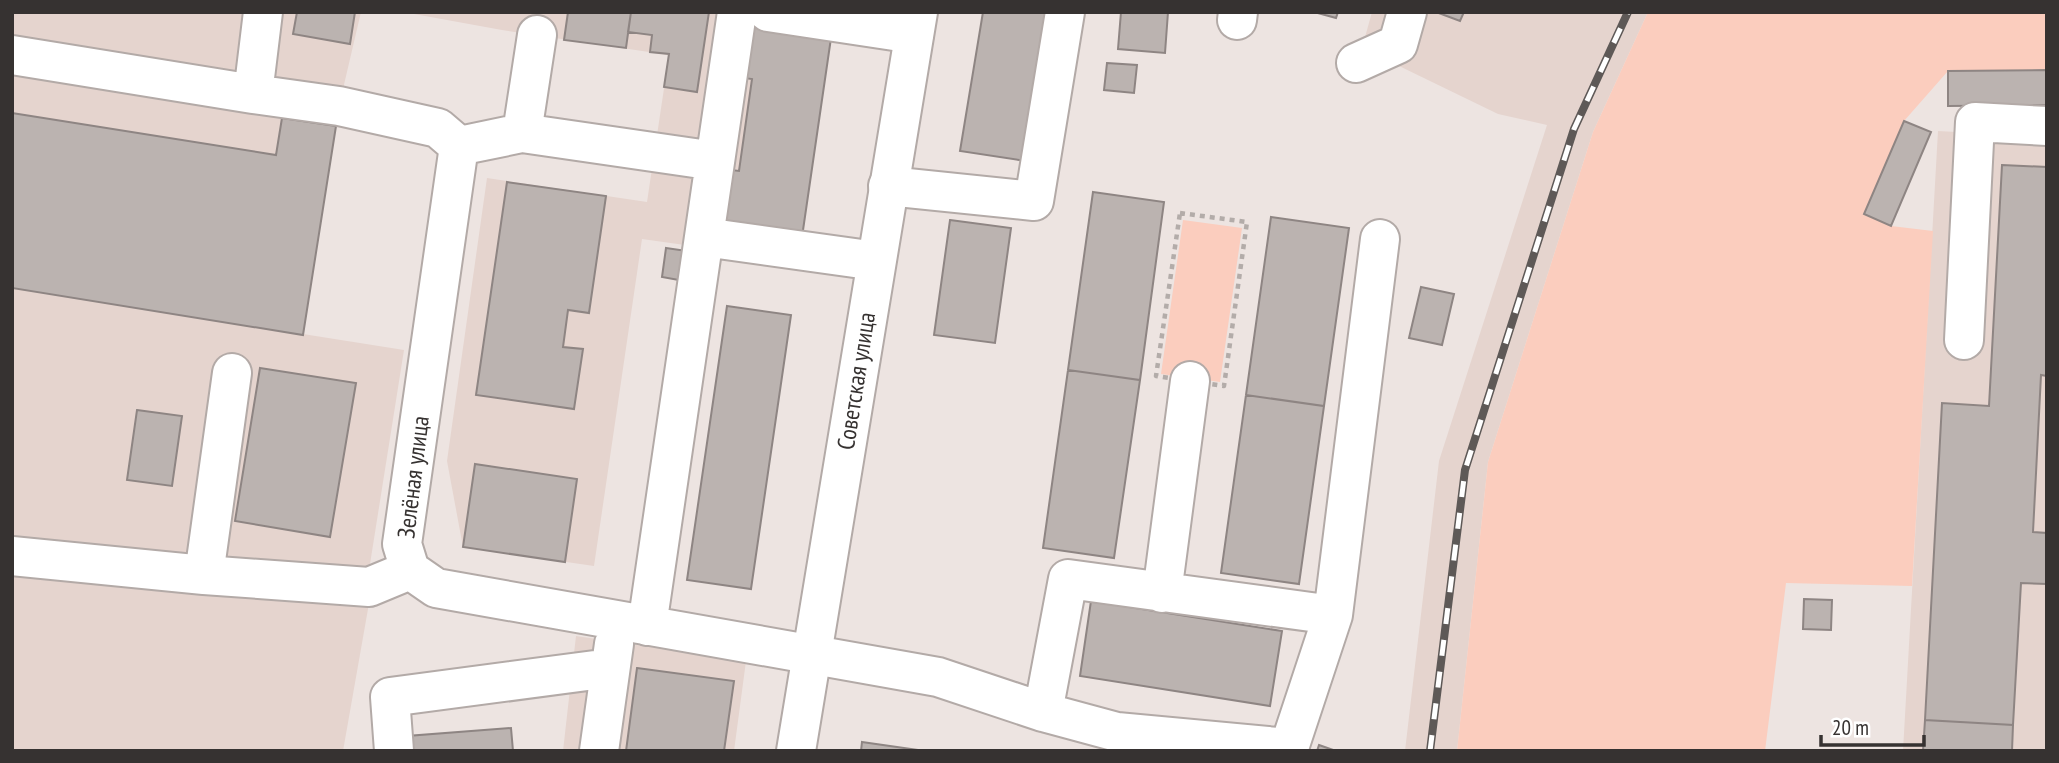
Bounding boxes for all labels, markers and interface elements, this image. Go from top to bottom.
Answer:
street label: Советская улица [830,310,882,452]
street label: Зелёная улица [390,414,436,540]
scale bar [1821,704,1924,748]
text: 20 m [1832,714,1869,741]

